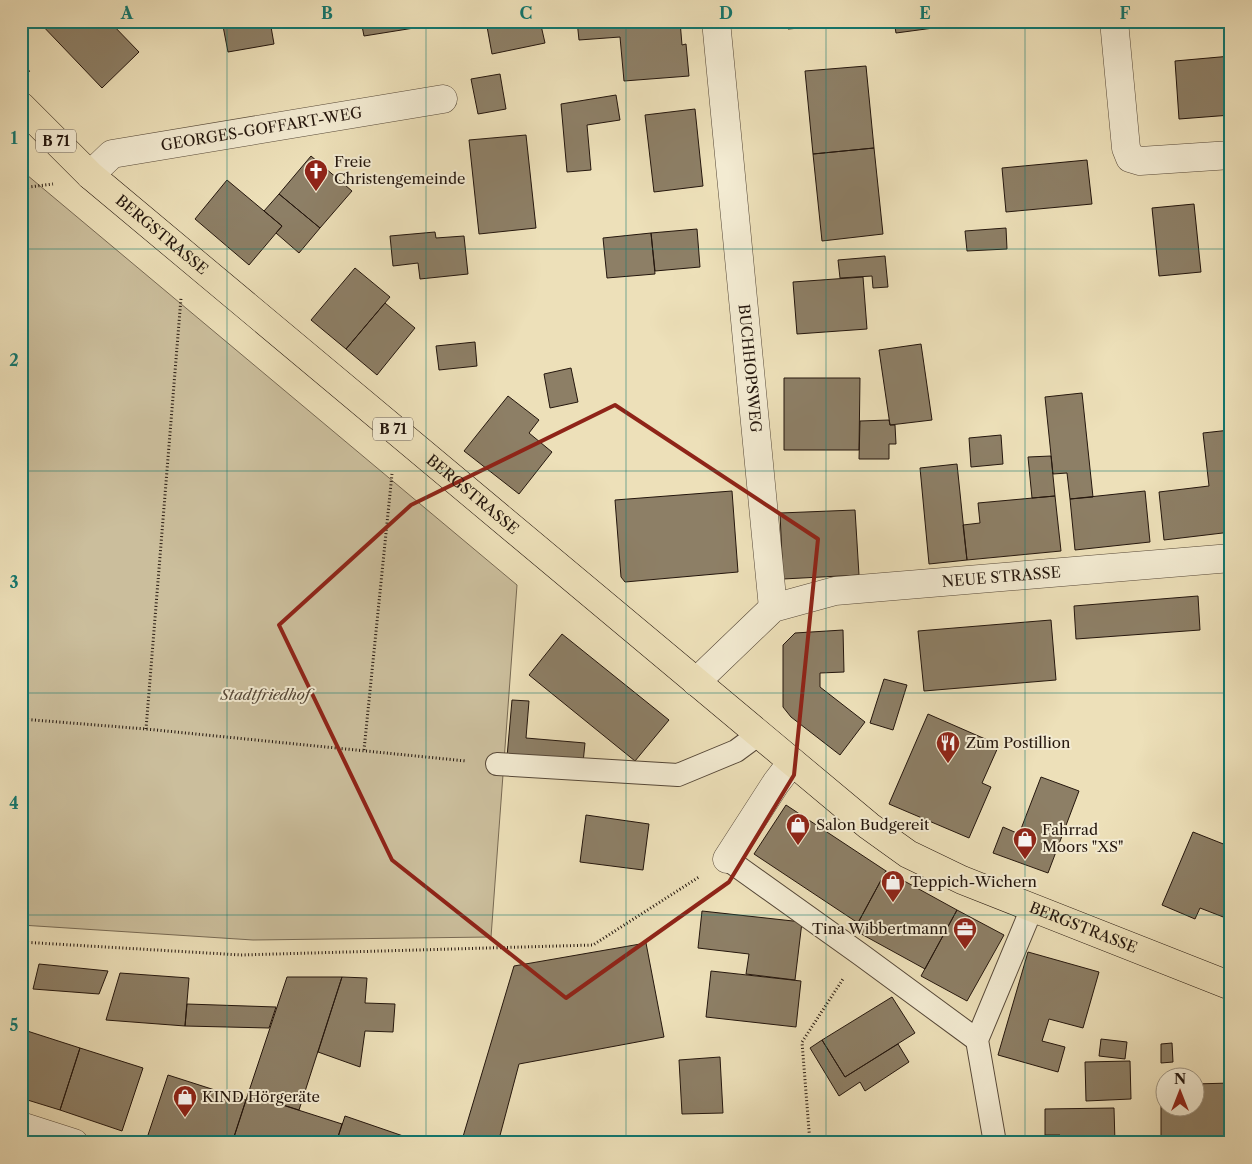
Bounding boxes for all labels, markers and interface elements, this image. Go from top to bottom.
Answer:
text: A [120,3,134,23]
text: B [321,3,333,23]
text: C [520,3,532,23]
text: D [719,3,733,23]
text: E [919,3,931,23]
text: F [1120,3,1131,23]
street label: GEORGES-GOFFART-WEG [159,103,364,155]
text: 1 [10,128,18,148]
road number: B 71 [36,130,76,152]
place label: Freie Christengemeinde [334,152,465,188]
church icon: Freie Christengemeinde [303,158,329,192]
street label: BERGSTRASSE [112,191,212,278]
street label: BUCHHOPSWEG [735,303,766,433]
text: 2 [9,350,19,370]
road number: B 71 [373,418,413,440]
street label: BERGSTRASSE [423,450,523,538]
street label: NEUE STRASSE [941,562,1062,591]
text: 3 [9,572,19,592]
park label: Stadtfriedhof [219,685,315,704]
restaurant icon: Zum Postillion [935,730,961,764]
place label: Zum Postillion [966,733,1071,752]
text: 4 [9,793,19,813]
shop icon: Salon Budgereit [785,812,811,846]
place label: Salon Budgereit [816,815,930,834]
place label: Fahrrad Moors "XS" [1042,820,1124,856]
shop icon: Fahrrad Moors "XS" [1012,826,1038,860]
shop icon: Teppich-Wichern [880,869,906,903]
place label: Teppich-Wichern [910,872,1038,891]
street label: BERGSTRASSE [1027,897,1140,957]
office icon: Tina Wibbertmann [952,916,978,950]
place label: Tina Wibbertmann [812,919,949,938]
text: 5 [10,1015,19,1035]
north arrow [1154,1066,1204,1116]
text: N [1174,1070,1186,1088]
shop icon: KIND Hörgeräte [172,1084,198,1118]
place label: KIND Hörgeräte [202,1087,320,1106]

